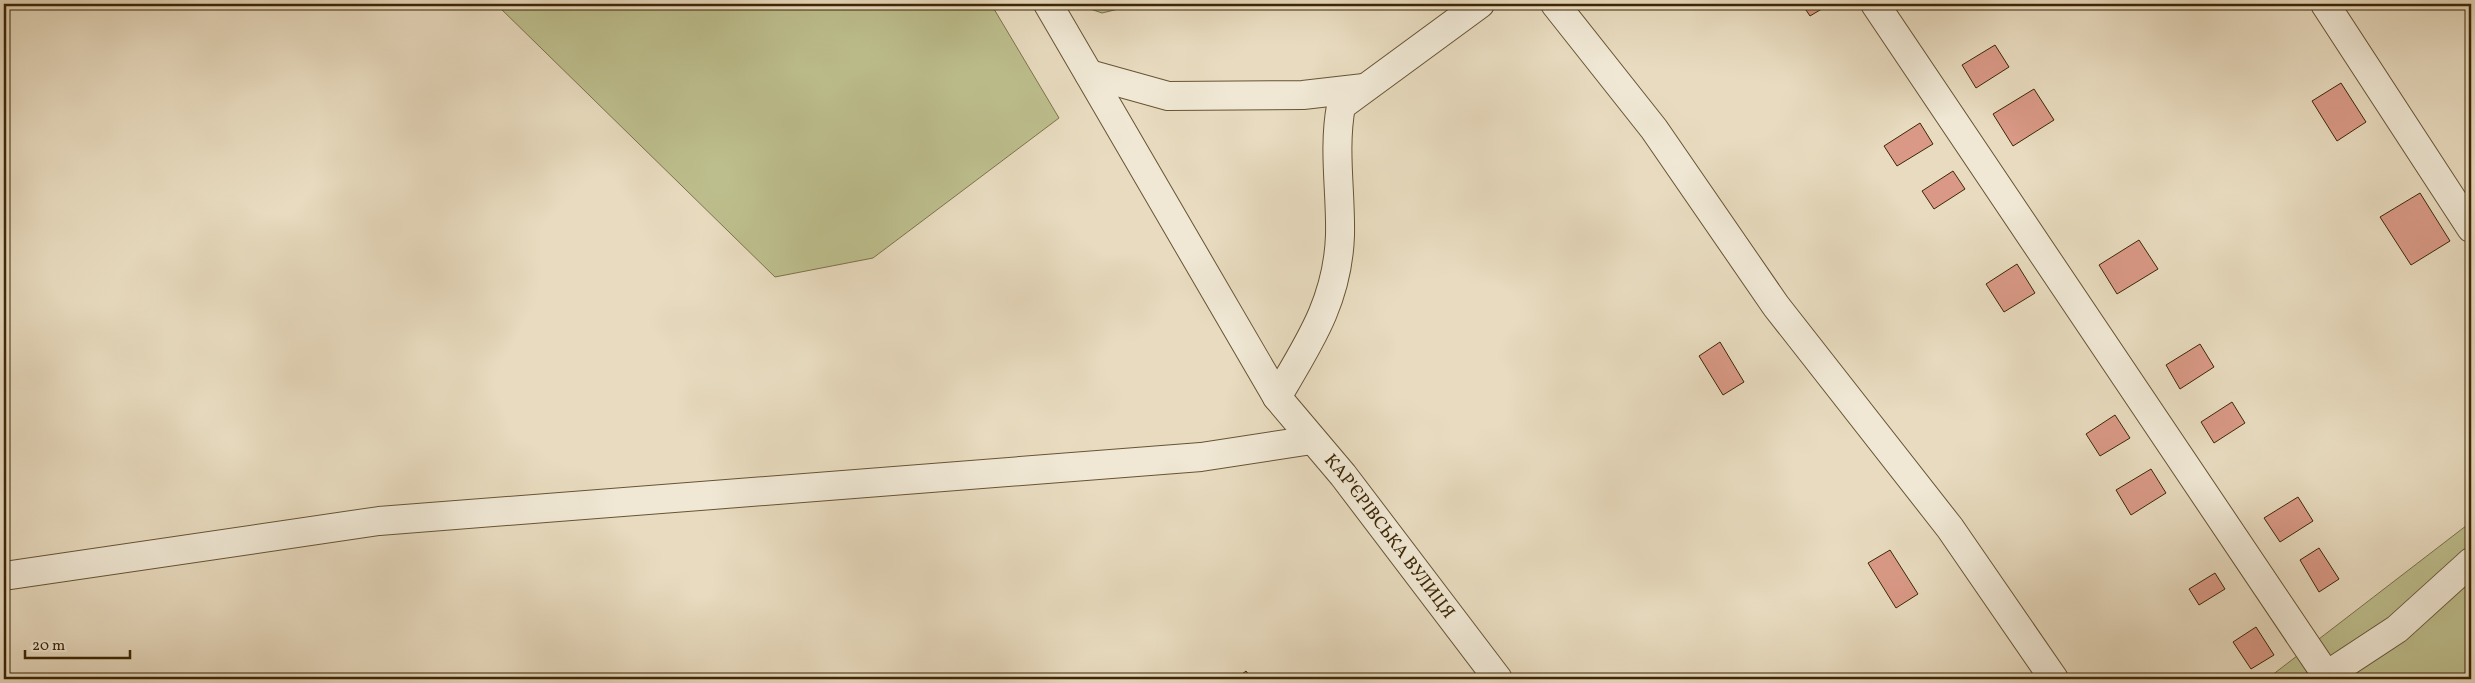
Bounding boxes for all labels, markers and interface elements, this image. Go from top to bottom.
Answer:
street label: КАР'ЄРІВСЬКА ВУЛИЦЯ [1318,449,1461,624]
scale bar [25,628,130,660]
text: 20 m [32,636,65,657]

